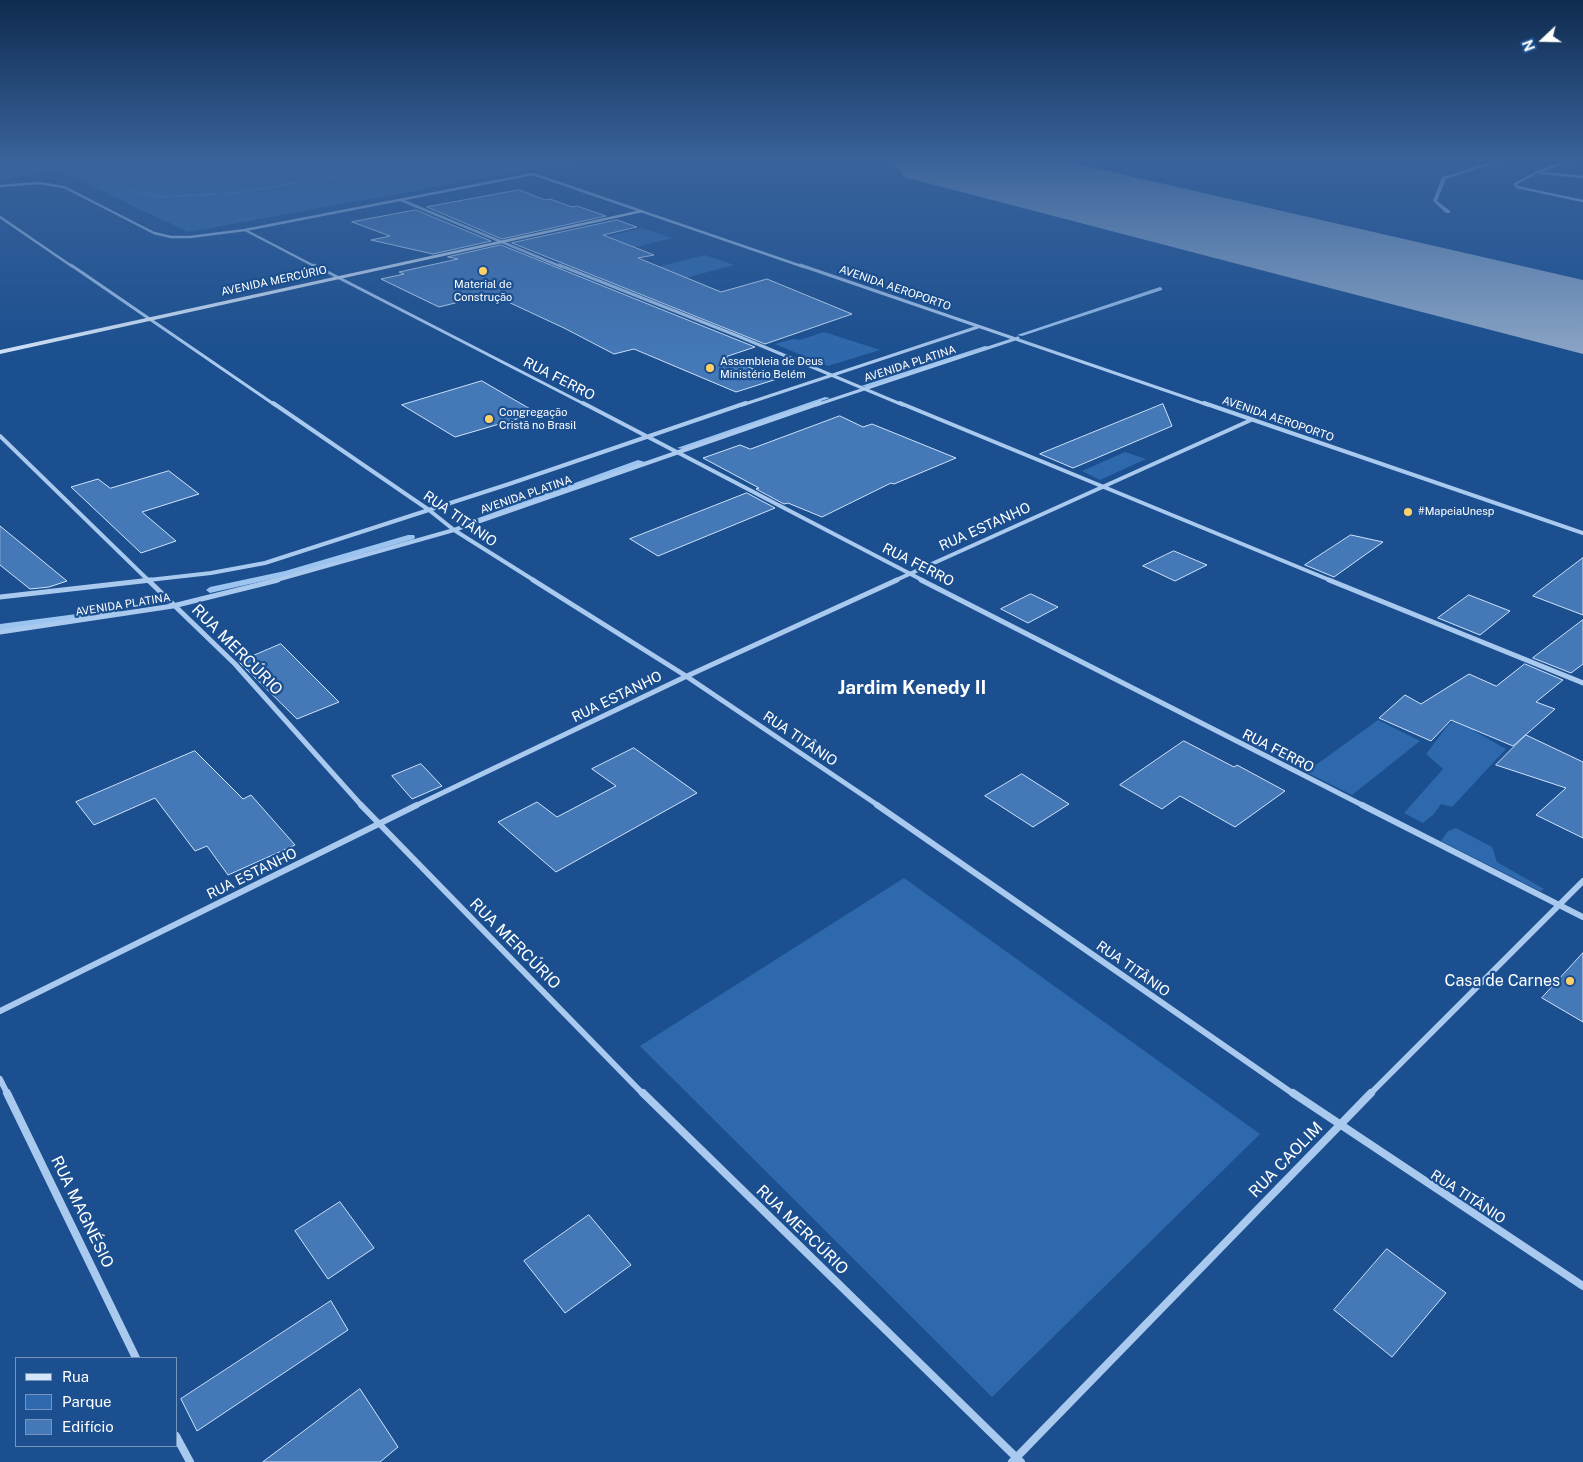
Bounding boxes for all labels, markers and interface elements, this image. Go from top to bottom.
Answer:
north arrow [1518,15,1568,65]
text: N [1520,37,1538,53]
street label: AVENIDA MERCÚRIO [220,263,328,299]
street label: AVENIDA AEROPORTO [837,263,953,313]
marker: Material de Construção [477,265,489,277]
place label: Material de Construção [454,278,512,304]
street label: AVENIDA PLATINA [862,343,958,385]
street label: RUA FERRO [520,354,598,404]
place label: Assembleia de Deus Ministério Belém [720,355,823,381]
marker: Assembleia de Deus Ministério Belém [704,362,716,374]
street label: AVENIDA AEROPORTO [1220,394,1336,444]
place label: Congregação Cristã no Brasil [499,406,576,432]
marker: Congregação Cristã no Brasil [483,413,495,425]
street label: AVENIDA PLATINA [478,473,574,517]
street label: RUA TITÂNIO [420,487,500,551]
street label: RUA ESTANHO [937,499,1033,555]
place label: #MapeiaUnesp [1418,505,1494,519]
marker: #MapeiaUnesp [1402,506,1414,518]
street label: RUA FERRO [879,540,957,590]
street label: AVENIDA PLATINA [74,591,172,619]
street label: RUA MERCÚRIO [188,601,286,699]
street label: RUA ESTANHO [569,668,665,726]
district label: Jardim Kenedy II [838,677,986,699]
street label: RUA TITÂNIO [760,708,840,770]
street label: RUA FERRO [1239,726,1317,776]
street label: RUA ESTANHO [204,845,300,903]
street label: RUA MERCÚRIO [466,895,564,993]
street label: RUA TITÂNIO [1093,937,1173,1001]
place label: Casa de Carnes [1445,971,1560,991]
marker: Casa de Carnes [1564,975,1576,987]
street label: RUA CAOLIM [1245,1118,1327,1202]
street label: RUA MAGNÉSIO [47,1153,117,1271]
street label: RUA TITÂNIO [1427,1167,1509,1227]
street label: RUA MERCÚRIO [752,1181,852,1279]
legend [15,1357,178,1447]
text: Rua [62,1368,89,1385]
text: Parque [62,1393,112,1410]
text: Edifício [62,1418,114,1435]

